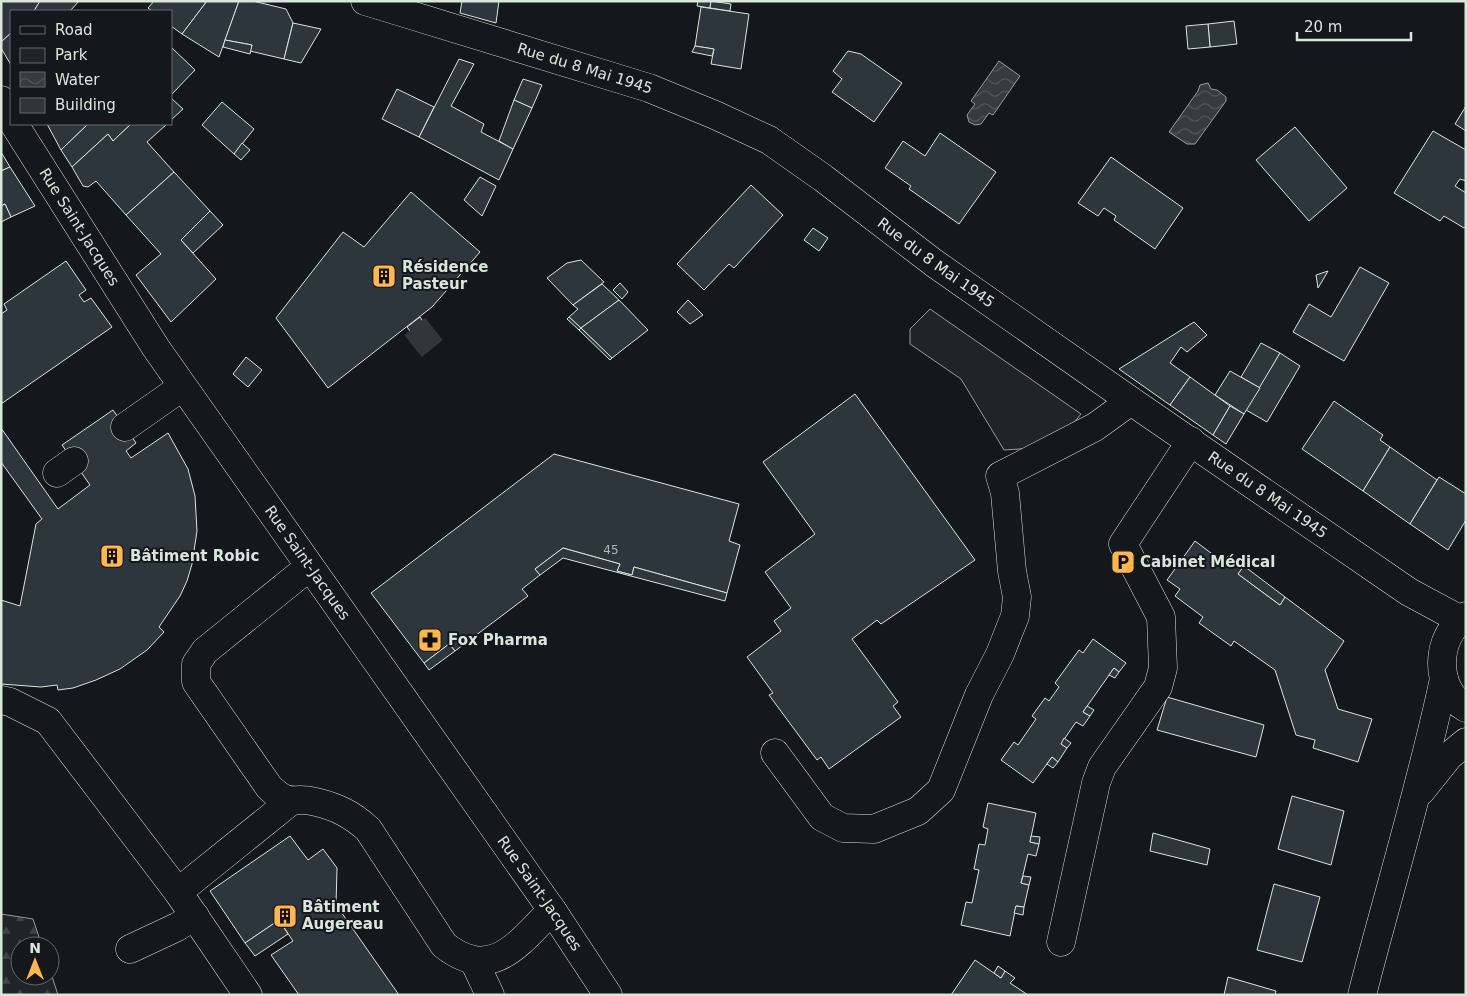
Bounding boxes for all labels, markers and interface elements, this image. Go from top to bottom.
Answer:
legend [10,10,172,125]
scale bar [1297,10,1411,42]
text: 20 m [1304,18,1342,36]
text: Road [55,21,93,39]
street label: Rue du 8 Mai 1945 [515,39,655,98]
text: Park [55,46,88,64]
text: Water [55,71,100,89]
text: Building [55,96,116,114]
street label: Rue Saint-Jacques [35,165,123,289]
street label: Rue du 8 Mai 1945 [874,214,998,312]
place label: Résidence Pasteur [402,258,488,293]
building icon: Résidence Pasteur [371,263,397,289]
street label: Rue du 8 Mai 1945 [1205,448,1331,542]
street label: Rue Saint-Jacques [261,502,354,624]
building icon: Bâtiment Robic [99,543,125,569]
house number: 45 [603,543,619,557]
place label: Bâtiment Robic [130,547,259,565]
parking icon: Cabinet Médical [1110,549,1136,575]
place label: Cabinet Médical [1140,553,1275,571]
pharmacy icon: Fox Pharma [417,627,443,653]
place label: Fox Pharma [448,631,548,649]
street label: Rue Saint-Jacques [494,832,586,955]
place label: Bâtiment Augereau [302,898,384,933]
building icon: Bâtiment Augereau [272,903,298,929]
north arrow [10,936,60,986]
text: N [29,940,41,956]

